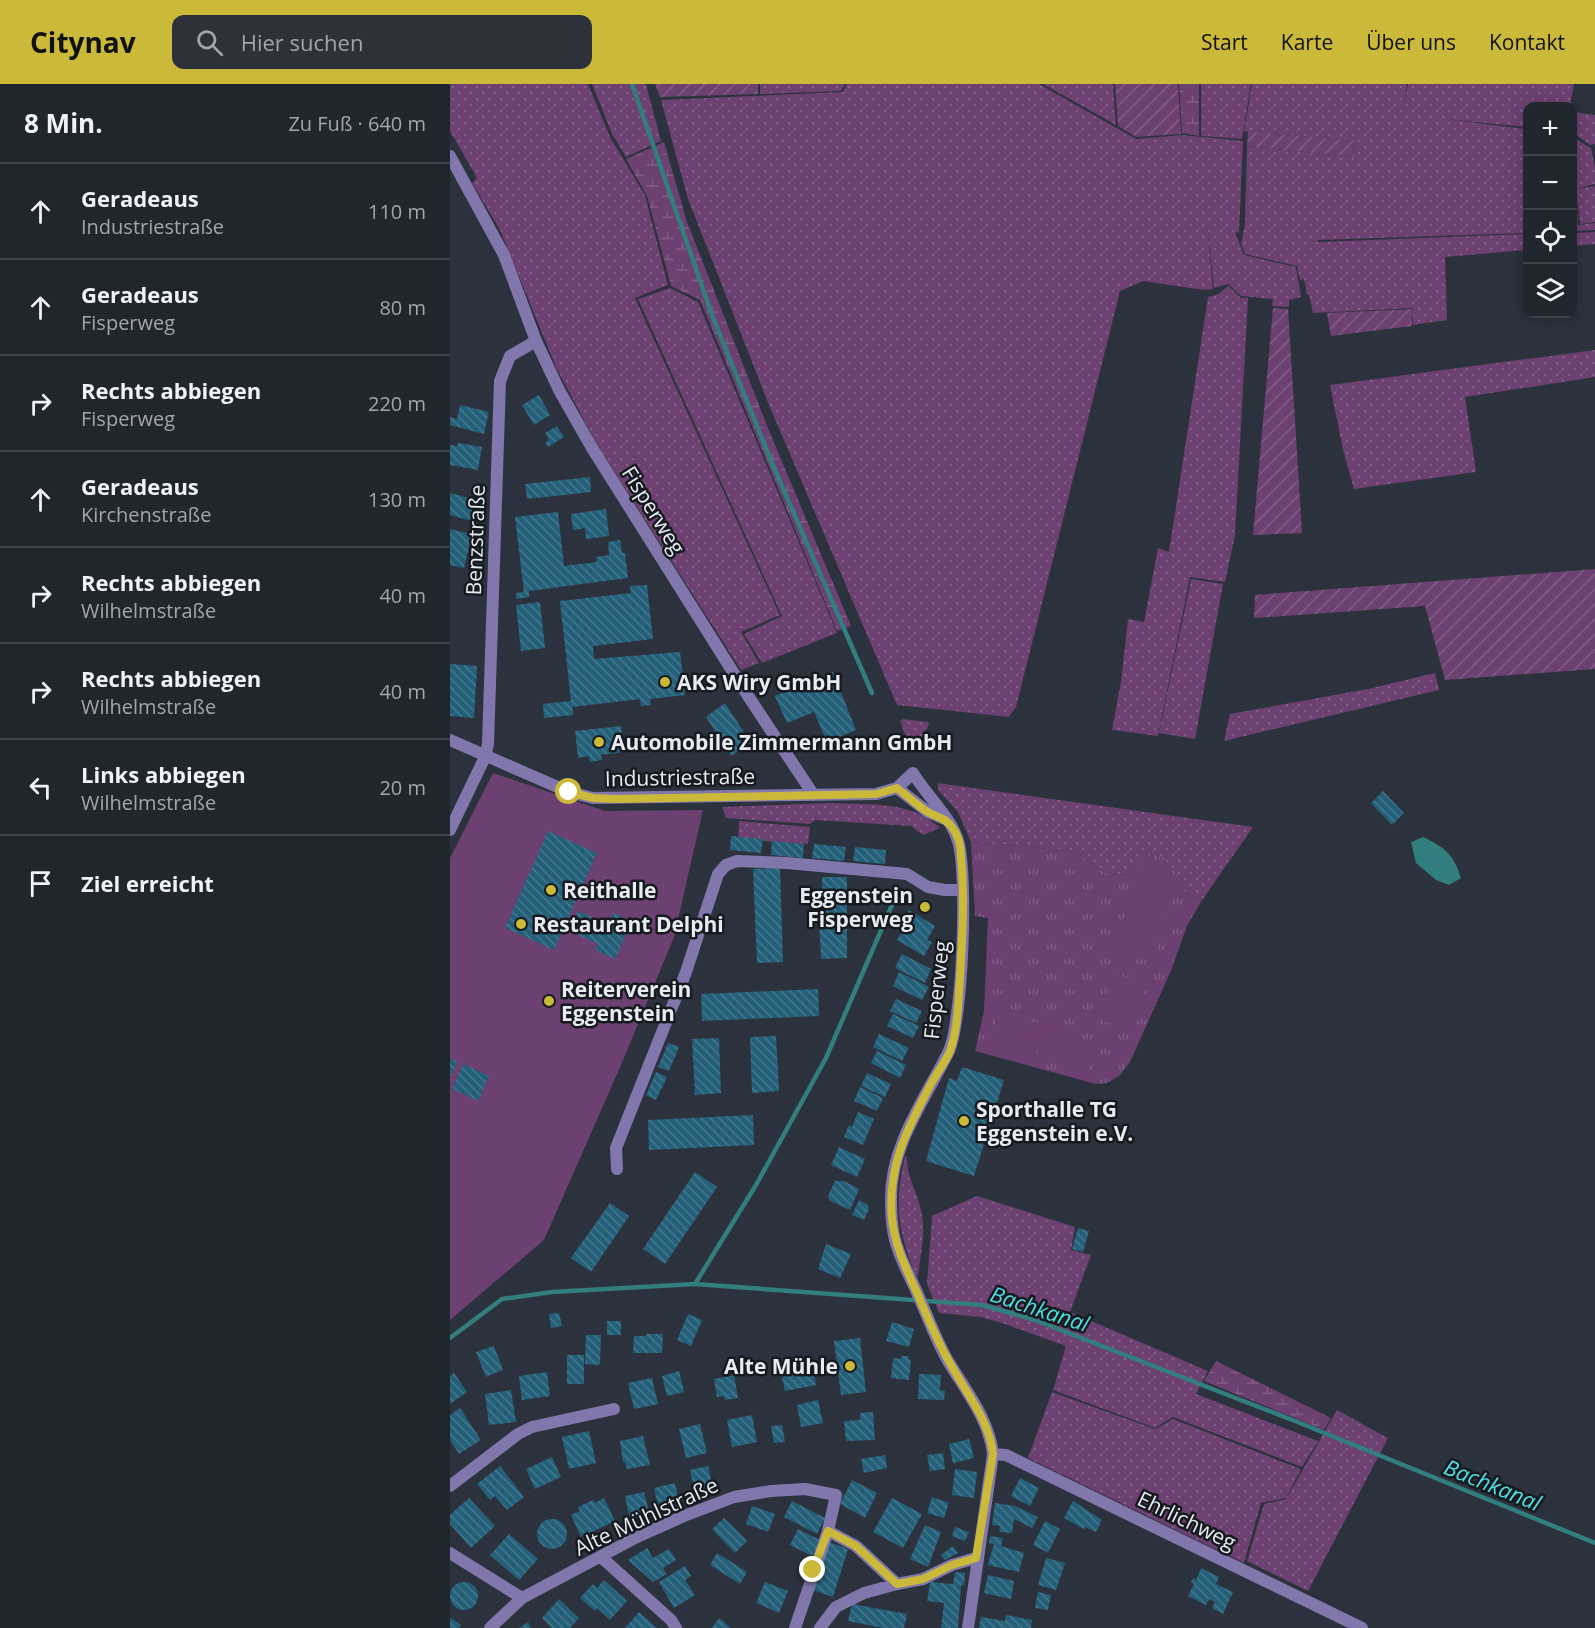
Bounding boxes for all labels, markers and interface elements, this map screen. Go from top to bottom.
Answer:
search box [172,15,592,69]
text: Citynav [30,23,136,61]
icon: search [193,26,226,59]
text: Hier suchen [241,27,363,57]
text: Start [1201,28,1248,56]
text: Karte [1281,28,1333,56]
text: Über uns [1366,28,1456,56]
text: Kontakt [1489,28,1565,56]
map controls [1523,102,1577,318]
button: + [1523,102,1577,156]
text: 8 Min. [24,105,103,141]
text: Zu Fuß · 640 m [288,110,426,137]
button: − [1523,156,1577,210]
text: Geradeaus [81,183,199,213]
icon: ahead [24,195,57,228]
text: 110 m [368,198,426,225]
button: locate [1523,210,1577,264]
text: Industriestraße [81,213,224,240]
button: layers [1523,264,1577,318]
text: Geradeaus [81,279,199,309]
icon: ahead [24,291,57,324]
text: 80 m [379,294,426,321]
text: Fisperweg [81,309,175,336]
text: Rechts abbiegen [81,375,261,405]
icon: right [24,387,57,420]
text: 220 m [368,390,426,417]
text: Fisperweg [81,405,175,432]
street label: Fisperweg [616,461,692,559]
text: Geradeaus [81,471,199,501]
icon: ahead [24,483,57,516]
street label: Benzstraße [459,484,491,596]
text: 130 m [368,486,426,513]
text: Kirchenstraße [81,501,211,528]
text: Rechts abbiegen [81,567,261,597]
icon: right [24,579,57,612]
text: 40 m [379,582,426,609]
text: Wilhelmstraße [81,597,216,624]
text: Rechts abbiegen [81,663,261,693]
place label: AKS Wiry GmbH [677,668,841,696]
icon: right [24,675,57,708]
marker: AKS Wiry GmbH [658,675,672,689]
text: 40 m [379,678,426,705]
text: Wilhelmstraße [81,693,216,720]
place label: Automobile Zimmermann GmbH [611,728,952,756]
marker: Automobile Zimmermann GmbH [592,735,606,749]
text: Links abbiegen [81,759,246,789]
street label: Industriestraße [605,762,755,792]
icon: left [24,771,57,804]
text: 20 m [379,774,426,801]
route start [555,778,581,804]
text: Wilhelmstraße [81,789,216,816]
icon: arrive [24,867,57,900]
text: Ziel erreicht [81,868,214,898]
place label: Reithalle [563,876,657,904]
place label: Eggenstein Fisperweg [799,881,913,933]
marker: Reithalle [544,883,558,897]
marker: Eggenstein Fisperweg [918,900,932,914]
place label: Restaurant Delphi [533,910,724,938]
marker: Restaurant Delphi [514,917,528,931]
street label: Fisperweg [917,939,955,1041]
place label: Reiterverein Eggenstein [561,975,691,1027]
marker: Reiterverein Eggenstein [542,994,556,1008]
place label: Sporthalle TG Eggenstein e.V. [976,1095,1133,1147]
marker: Sporthalle TG Eggenstein e.V. [957,1114,971,1128]
water label: Bachkanal [987,1278,1094,1338]
place label: Alte Mühle [724,1352,838,1380]
marker: Alte Mühle [843,1359,857,1373]
water label: Bachkanal [1440,1451,1546,1517]
street label: Alte Mühlstraße [569,1470,723,1562]
street label: Ehrlichweg [1133,1484,1241,1556]
route end [799,1556,825,1582]

